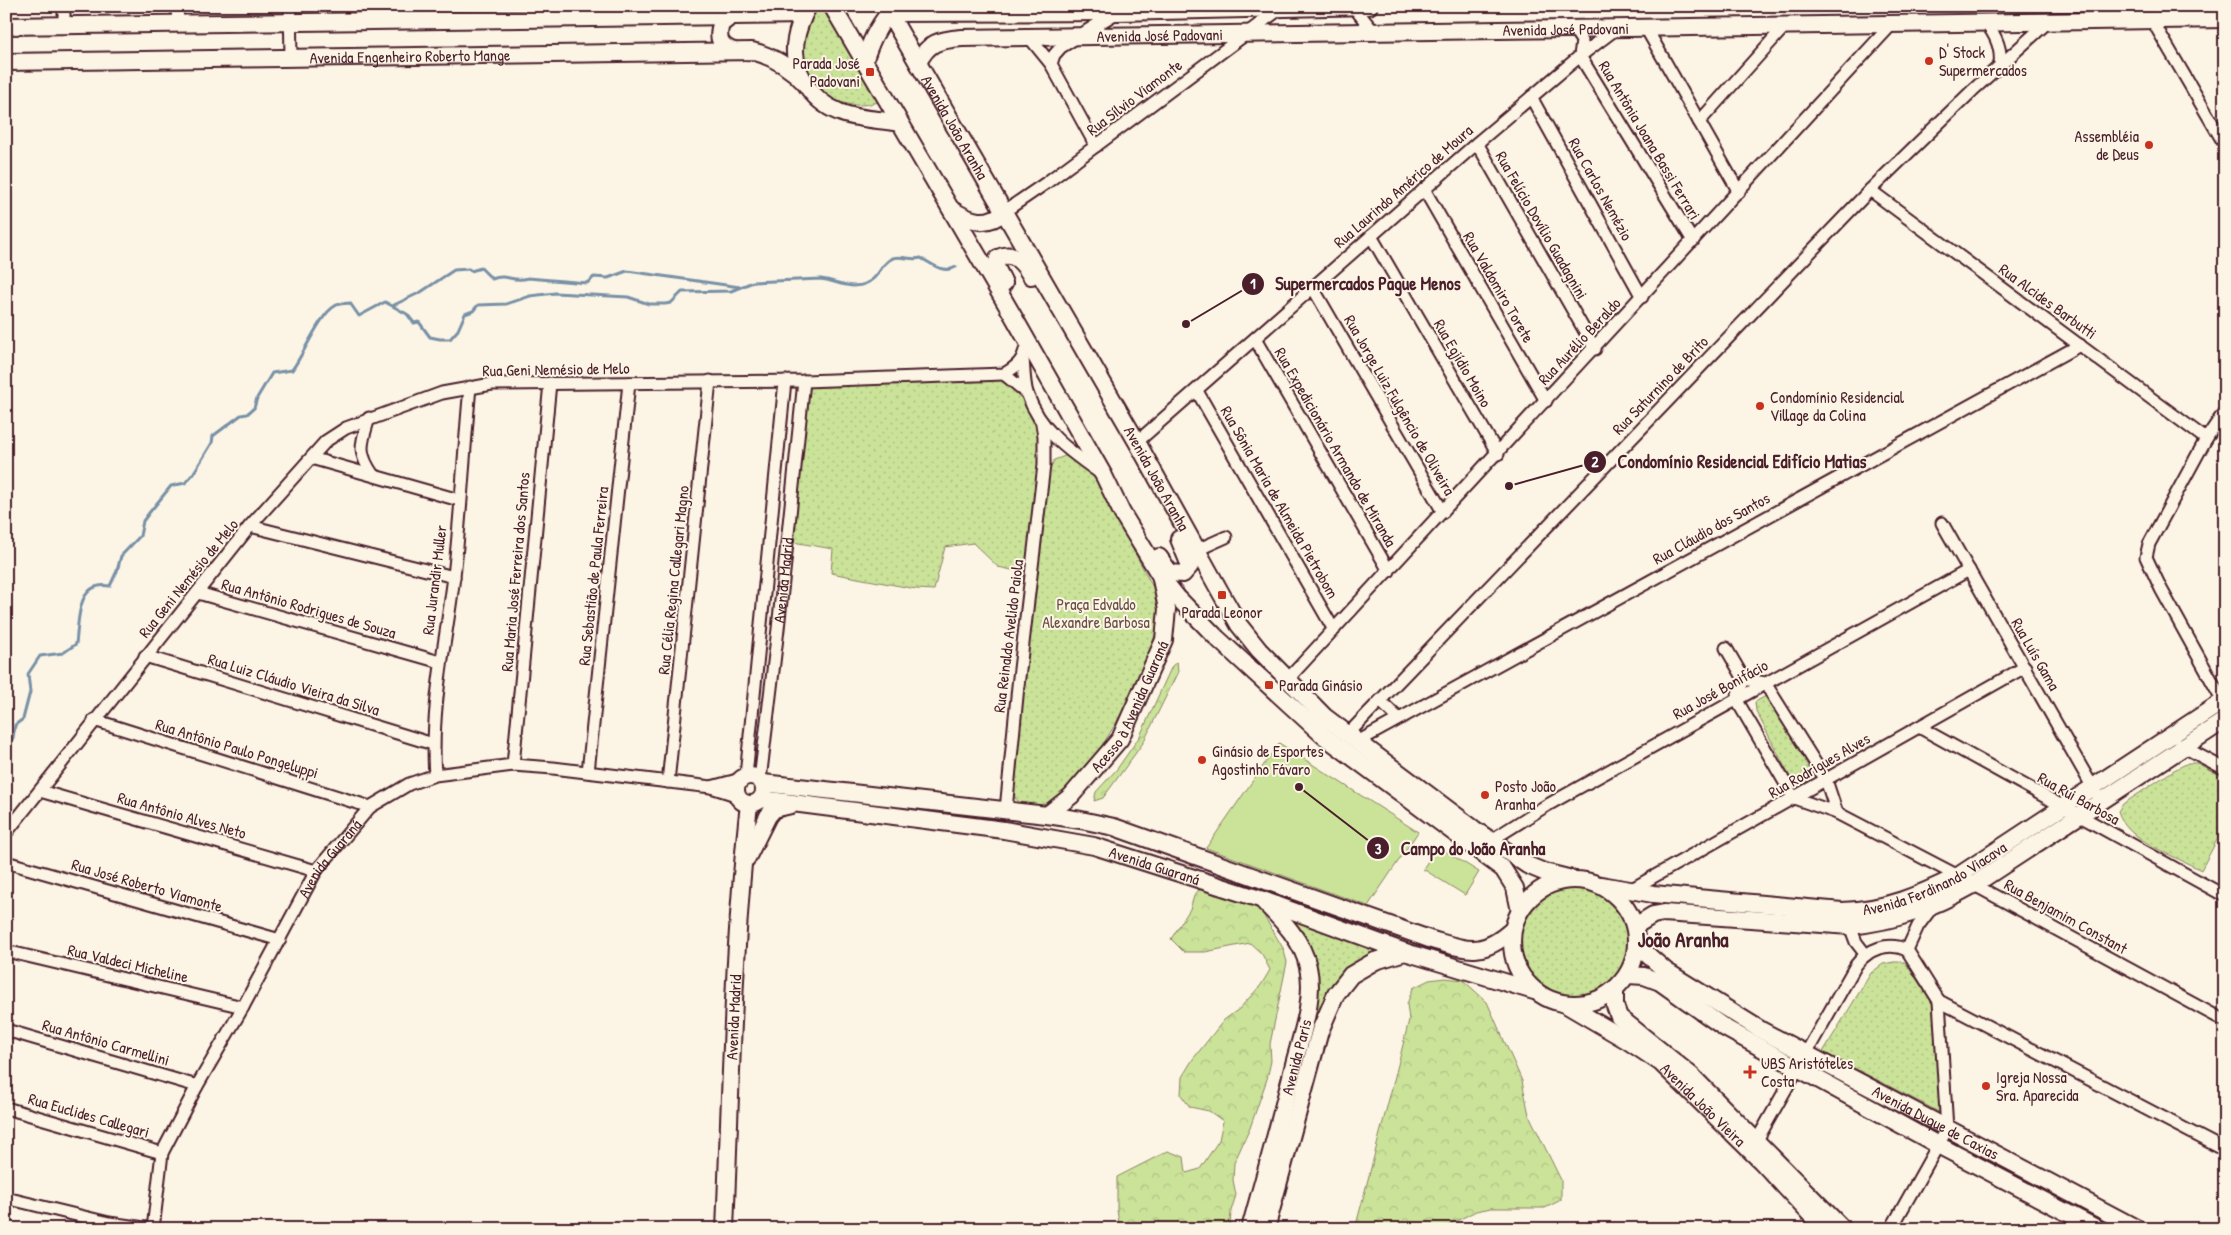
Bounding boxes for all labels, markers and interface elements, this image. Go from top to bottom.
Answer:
street label: Avenida José Padovani [1502,17,1629,41]
street label: Avenida José Padovani [1096,23,1223,47]
place label: D' Stock Supermercados [1939,41,2027,81]
street label: Avenida Engenheiro Roberto Mange [309,44,511,69]
place label: Parada José Padovani [793,52,861,92]
street label: Rua Sílvio Viamonte [1082,53,1187,140]
marker: D' Stock Supermercados [1923,55,1935,67]
street label: Rua Antônia Joana Bassi Ferrari [1594,56,1706,224]
marker: Parada José Padovani [864,66,876,78]
street label: Avenida João Aranha [916,71,994,183]
street label: Rua Laurindo Américo de Moura [1329,119,1477,253]
place label: Assembléia de Deus [2075,125,2139,165]
street label: Rua Carlos Nemézio [1564,134,1639,245]
marker: Assembléia de Deus [2143,139,2155,151]
street label: Rua Felício Dovílio Guadagnini [1491,147,1593,303]
street label: Rua Valdomiro Torete [1458,227,1540,347]
street label: Rua Alcides Barbutti [1995,258,2101,344]
callout: Supermercados Pague Menos [1241,267,1471,300]
text: Supermercados Pague Menos [1275,271,1461,297]
text: 1 [1250,273,1256,294]
street label: Rua Aurélio Beraldo [1533,292,1626,390]
street label: Rua Jorge Luiz Fulgêncio de Oliveira [1339,311,1461,499]
street label: Rua Egjídio Moino [1429,315,1497,412]
street label: Rua Saturnino de Brito [1607,330,1713,439]
street label: Rua Expedicionário Armando de Miranda [1270,343,1402,551]
street label: Rua Geni Nemésio de Melo [482,357,630,381]
place label: Condomínio Residencial Village da Colina [1770,386,1905,426]
marker: Condomínio Residencial Village da Colina [1754,400,1766,412]
street label: Rua Sônia Maria de Almeida Pietrobom [1216,402,1344,602]
street label: Avenida João Aranha [1119,422,1195,535]
callout: Condomínio Residencial Edifício Matias [1582,445,1876,478]
text: Condomínio Residencial Edifício Matias [1618,449,1866,474]
text: 2 [1591,451,1599,472]
street label: Rua Maria José Ferreira dos Santos [495,471,535,673]
street label: Rua Célia Regina Callegari Magno [652,484,694,676]
street label: Rua Sebastião de Paula Ferreira [573,485,613,667]
street label: Rua Cláudio dos Santos [1648,487,1774,569]
street label: Rua Geni Nemésio de Melo [133,514,243,642]
street label: Rua Jurandir Muller [416,524,452,636]
street label: Avenida Madrid [768,537,799,624]
street label: Rua Reinaldo Avelido Paiola [988,558,1028,714]
street label: Rua Antônio Rodrigues de Souza [219,573,399,643]
marker: Parada Leonor [1216,589,1228,601]
park label: Praça Edvaldo Alexandre Barbosa [1042,593,1150,633]
place label: Parada Leonor [1181,601,1263,623]
street label: Rua Luís Gama [2006,614,2066,694]
street label: Acesso à Avenida Guaraná [1085,637,1173,777]
street label: Rua Luiz Cláudio Vieira da Silva [205,647,383,721]
street label: Rua José Bonifácio [1668,653,1772,724]
place label: Parada Ginásio [1279,674,1363,696]
marker: Parada Ginásio [1263,679,1275,691]
street label: Rua Antônio Paulo Pongeluppi [153,713,321,783]
street label: Rua Rodrigues Alves [1764,727,1874,803]
place label: Ginásio de Esportes Agostinho Fávaro [1212,740,1324,780]
marker: Ginásio de Esportes Agostinho Fávaro [1196,754,1208,766]
street label: Rua Rui Barbosa [2034,766,2124,830]
place label: Posto João Aranha [1495,775,1557,815]
street label: Rua Antônio Alves Neto [115,786,250,844]
marker: Posto João Aranha [1479,789,1491,801]
street label: Avenida Guaraná [293,814,366,902]
callout: Campo do João Aranha [1365,832,1555,865]
text: Campo do João Aranha [1401,836,1546,862]
street label: Avenida Ferdinando Viacava [1861,836,2011,920]
text: 3 [1375,838,1382,859]
street label: Avenida Guaraná [1106,841,1203,890]
street label: Rua José Roberto Viamonte [69,853,226,917]
street label: Rua Benjamim Constant [2001,873,2132,959]
district label: João Aranha [1638,925,1729,954]
street label: Rua Valdeci Micheline [66,938,191,988]
street label: Avenida Madrid [720,974,746,1060]
street label: Rua Antônio Carmellini [40,1013,172,1071]
street label: Avenida Paris [1276,1017,1316,1097]
place label: UBS Aristóteles Costa [1761,1052,1853,1092]
street label: Avenida João Vieira [1656,1058,1751,1151]
marker: UBS Aristóteles Costa [1743,1065,1757,1079]
place label: Igreja Nossa Sra. Aparecida [1996,1066,2079,1106]
street label: Avenida Duque de Caxias [1869,1080,2003,1165]
marker: Igreja Nossa Sra. Aparecida [1980,1080,1992,1092]
street label: Rua Euclides Callegari [26,1087,152,1143]

